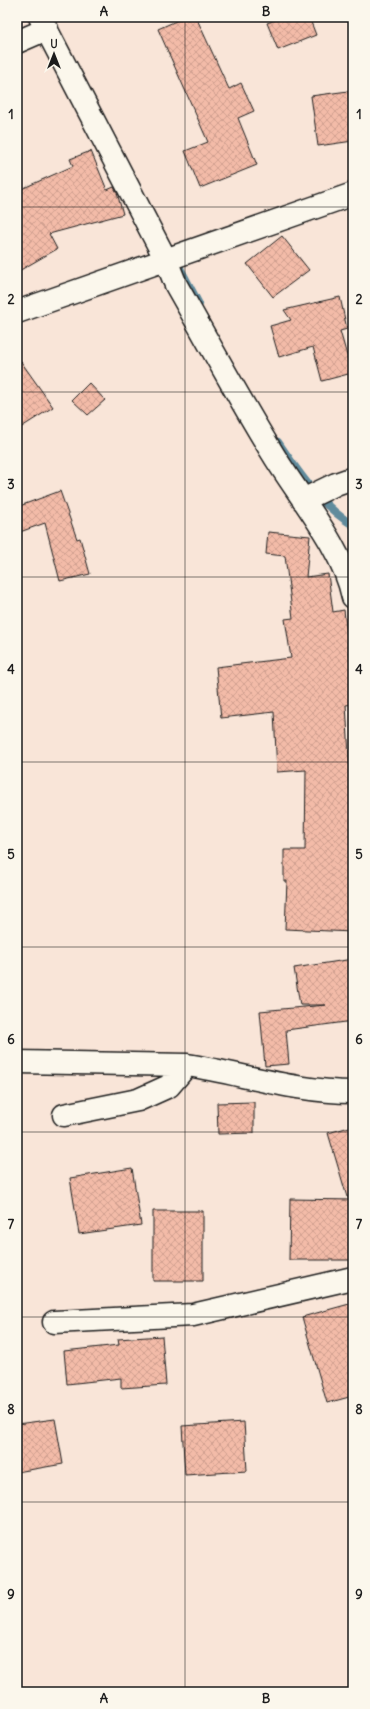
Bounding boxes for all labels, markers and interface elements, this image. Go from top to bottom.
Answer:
text: A [100,3,109,20]
text: B [262,3,271,20]
north arrow [34,34,74,74]
text: U [50,37,58,51]
text: 1 [8,106,14,123]
text: 1 [356,106,362,123]
text: 2 [7,291,15,308]
text: 2 [355,291,363,308]
text: 3 [7,476,15,493]
text: 3 [355,476,363,493]
text: 4 [7,661,15,678]
text: 4 [355,661,363,678]
text: 5 [7,846,15,863]
text: 5 [355,846,363,863]
text: 6 [7,1031,15,1048]
text: 6 [355,1031,363,1048]
text: 7 [8,1216,15,1233]
text: 7 [356,1216,363,1233]
text: 8 [7,1401,15,1418]
text: 8 [355,1401,363,1418]
text: 9 [7,1586,15,1603]
text: 9 [355,1586,363,1603]
text: A [100,1690,109,1707]
text: B [262,1690,271,1707]

